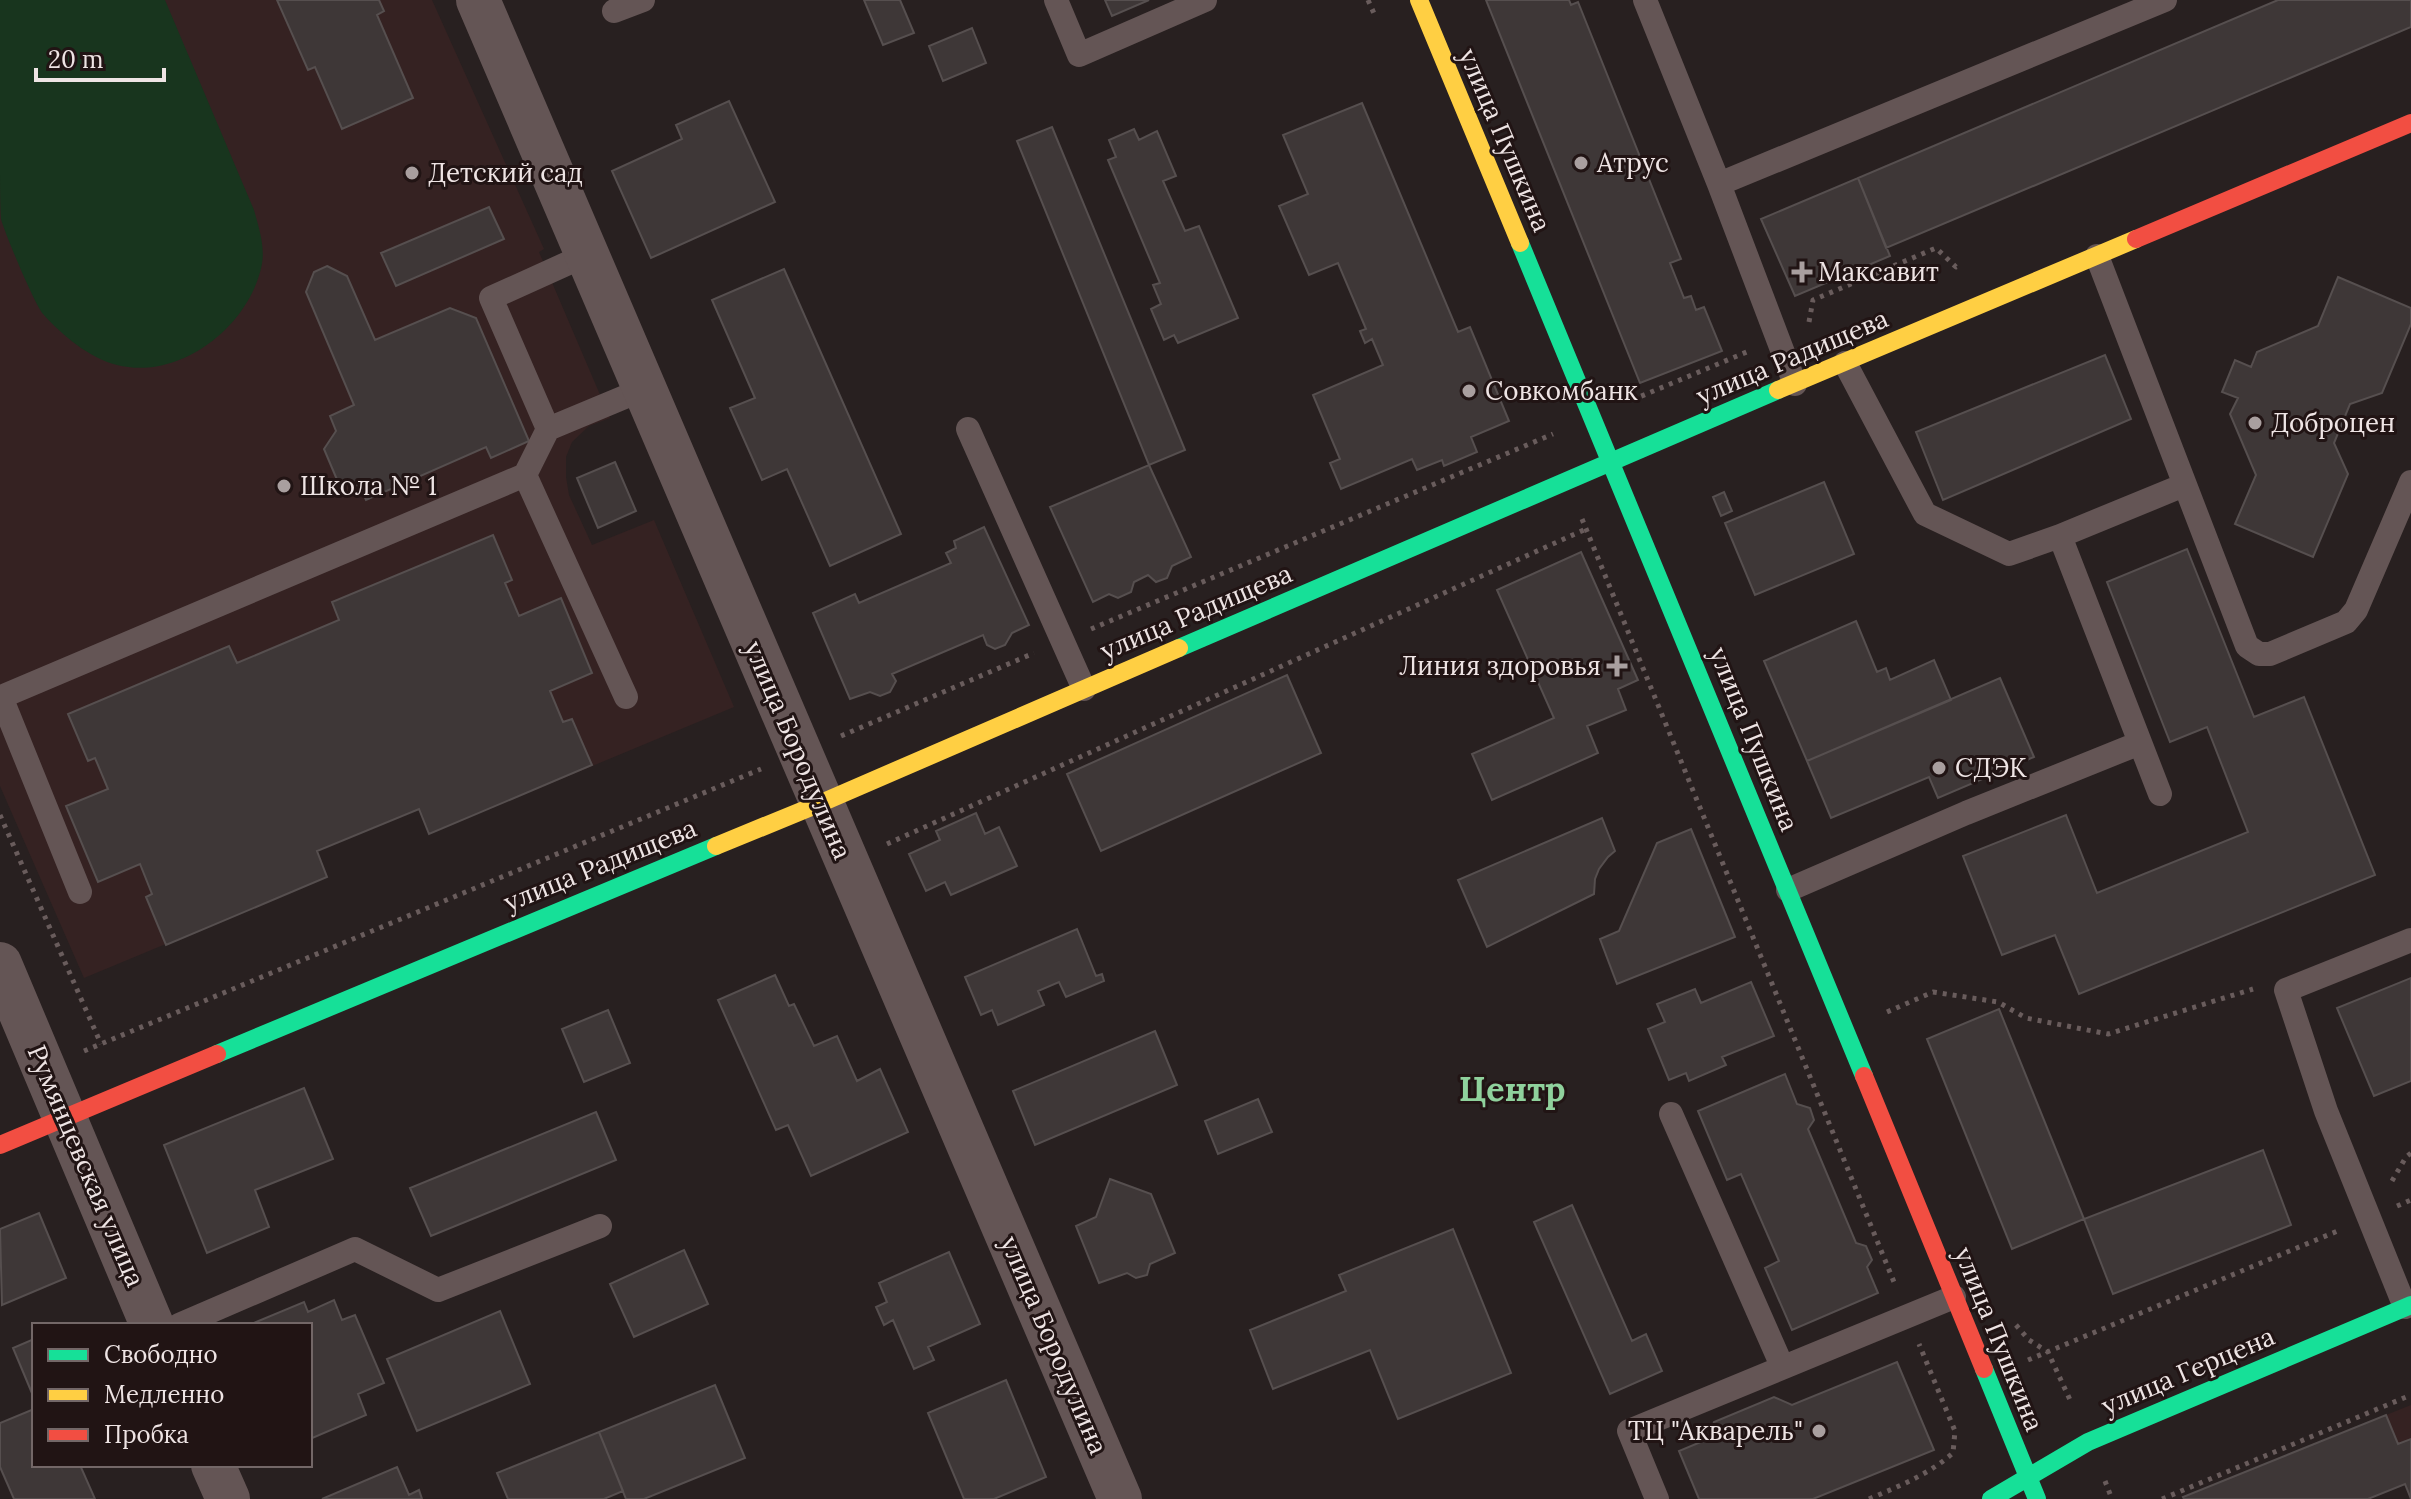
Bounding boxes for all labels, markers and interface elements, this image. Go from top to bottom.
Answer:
scale bar [36,32,164,82]
street label: улица Пушкина [1452,43,1559,237]
text: 20 m [48,44,104,75]
place label: Атрус [1596,146,1669,179]
marker: Атрус [1572,154,1590,172]
place label: Детский сад [428,156,583,189]
marker: Детский сад [403,164,421,182]
place label: Максавит [1818,255,1939,288]
marker: Максавит [1793,263,1811,281]
street label: улица Радищева [1691,301,1893,412]
place label: Совкомбанк [1485,374,1638,407]
marker: Совкомбанк [1460,382,1478,400]
place label: Доброцен [2271,406,2395,439]
marker: Доброцен [2246,414,2264,432]
place label: Школа № 1 [300,469,437,502]
marker: Школа № 1 [275,477,293,495]
street label: улица Радищева [1095,556,1297,667]
street label: улица Бородулина [738,636,859,864]
street label: улица Пушкина [1702,642,1806,836]
place label: Линия здоровья [1399,649,1601,682]
marker: Линия здоровья [1608,657,1626,675]
place label: СДЭК [1955,751,2027,784]
marker: СДЭК [1930,759,1948,777]
street label: улица Радищева [498,811,701,918]
street label: Румянцевская улица [21,1040,152,1292]
district label: Центр [1459,1067,1565,1110]
street label: улица Бородулина [994,1231,1115,1459]
street label: улица Пушкина [1947,1242,2051,1436]
street label: улица Герцена [2096,1319,2279,1422]
legend [32,1323,312,1467]
text: Свободно [104,1339,218,1370]
text: Медленно [104,1379,224,1410]
place label: ТЦ "Акварель" [1628,1414,1803,1447]
text: Пробка [104,1419,189,1450]
marker: ТЦ "Акварель" [1810,1422,1828,1440]

